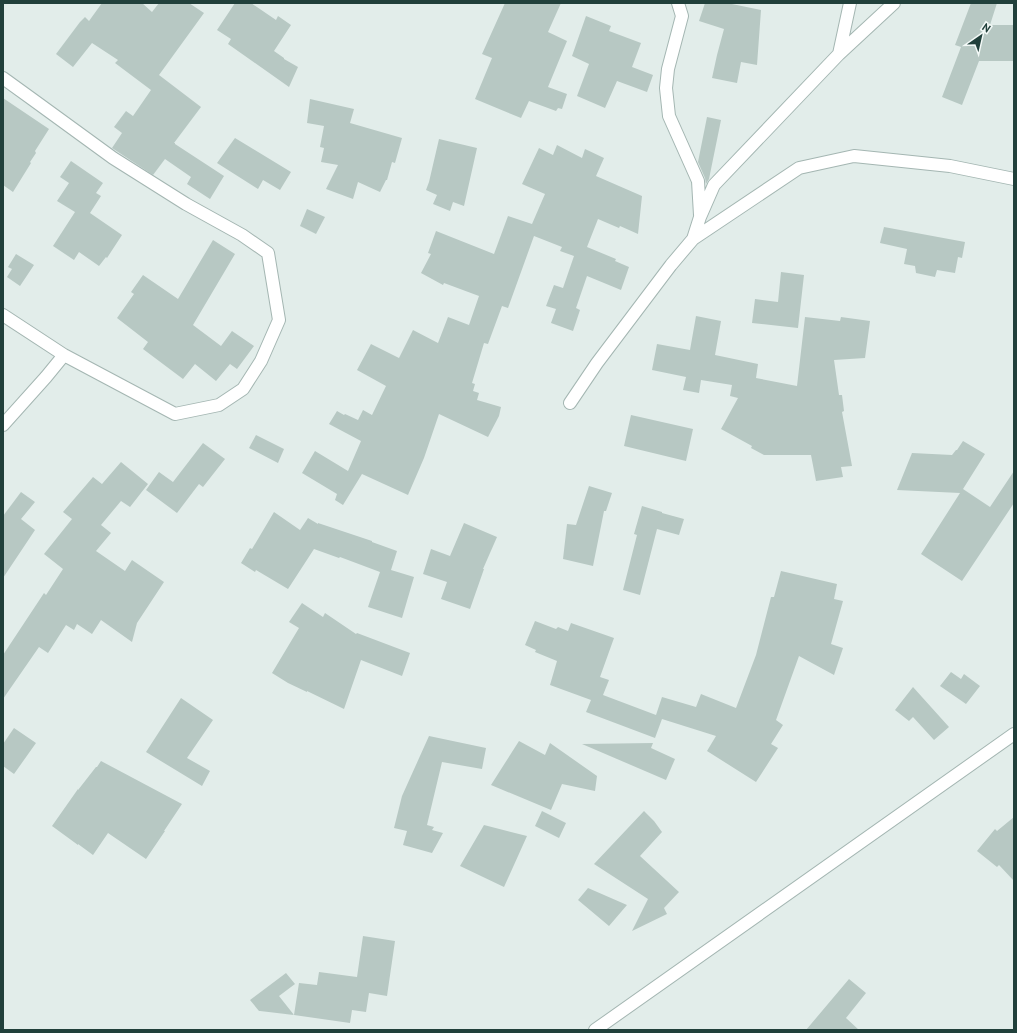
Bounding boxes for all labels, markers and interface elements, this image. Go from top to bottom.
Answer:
north arrow [961,16,1001,56]
text: N [980,20,994,36]

